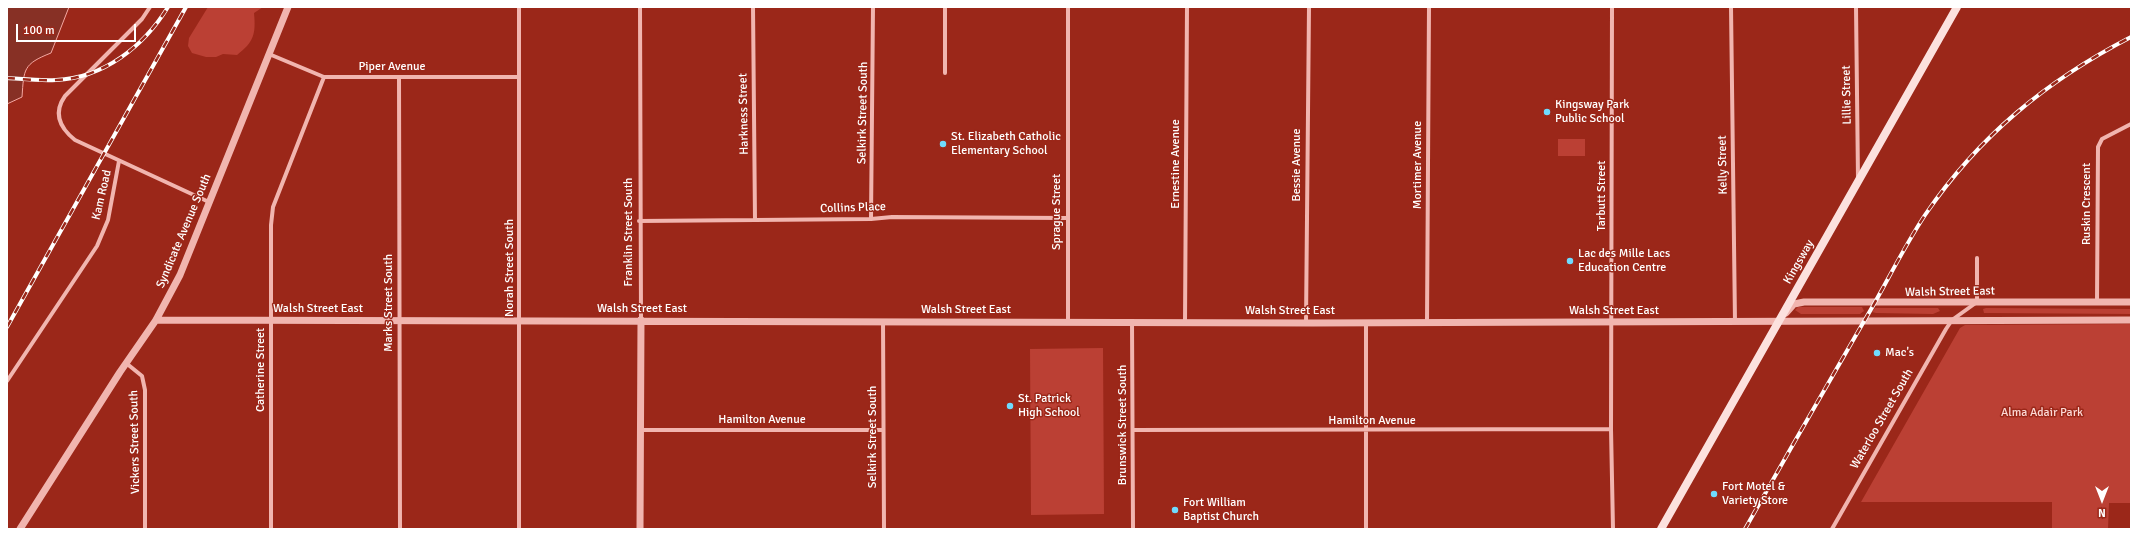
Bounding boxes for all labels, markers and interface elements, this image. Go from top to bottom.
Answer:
scale bar [18,16,138,42]
text: 100 m [23,23,55,38]
street label: Piper Avenue [358,60,426,74]
street label: Selkirk Street South [855,62,871,164]
street label: Lillie Street [1839,65,1855,125]
street label: Harkness Street [736,73,752,155]
place label: Kingsway Park Public School [1555,98,1629,126]
marker: Kingsway Park Public School [1542,107,1552,117]
street label: Ernestine Avenue [1169,119,1183,209]
street label: Mortimer Avenue [1411,121,1425,209]
street label: Bessie Avenue [1290,128,1304,202]
place label: St. Elizabeth Catholic Elementary School [951,130,1061,158]
street label: Kelly Street [1715,135,1731,195]
marker: St. Elizabeth Catholic Elementary School [938,139,948,149]
street label: Tarbutt Street [1595,161,1609,231]
street label: Ruskin Crescent [2080,163,2094,245]
street label: Kam Road [89,168,115,222]
street label: Syndicate Avenue South [153,172,215,290]
street label: Sprague Street [1050,174,1064,250]
street label: Franklin Street South [622,178,636,286]
street label: Collins Place [820,200,886,216]
street label: Norah Street South [503,219,517,317]
street label: Kingsway [1781,237,1817,287]
place label: Lac des Mille Lacs Education Centre [1578,247,1670,275]
street label: Marks Street South [382,254,396,352]
marker: Lac des Mille Lacs Education Centre [1565,256,1575,266]
street label: Walsh Street East [1905,284,1995,300]
street label: Walsh Street East [273,302,363,316]
street label: Walsh Street East [597,302,687,316]
street label: Walsh Street East [921,303,1011,317]
street label: Walsh Street East [1245,304,1335,318]
street label: Walsh Street East [1569,304,1659,318]
street label: Catherine Street [254,328,268,412]
place label: Mac's [1885,346,1914,360]
marker: Mac's [1872,348,1882,358]
street label: Brunswick Street South [1116,365,1130,485]
street label: Waterloo Street South [1848,367,1916,471]
street label: Selkirk Street South [866,386,880,488]
street label: Vickers Street South [127,390,143,494]
place label: St. Patrick High School [1018,392,1080,420]
marker: St. Patrick High School [1005,401,1015,411]
park label: Alma Adair Park [2001,406,2083,420]
street label: Hamilton Avenue [718,413,806,427]
street label: Hamilton Avenue [1328,414,1416,428]
place label: Fort Motel & Variety Store [1722,480,1788,508]
north arrow [2082,480,2122,520]
marker: Fort Motel & Variety Store [1709,489,1719,499]
place label: Fort William Baptist Church [1183,496,1259,524]
marker: Fort William Baptist Church [1170,505,1180,515]
text: N [2098,506,2106,519]

